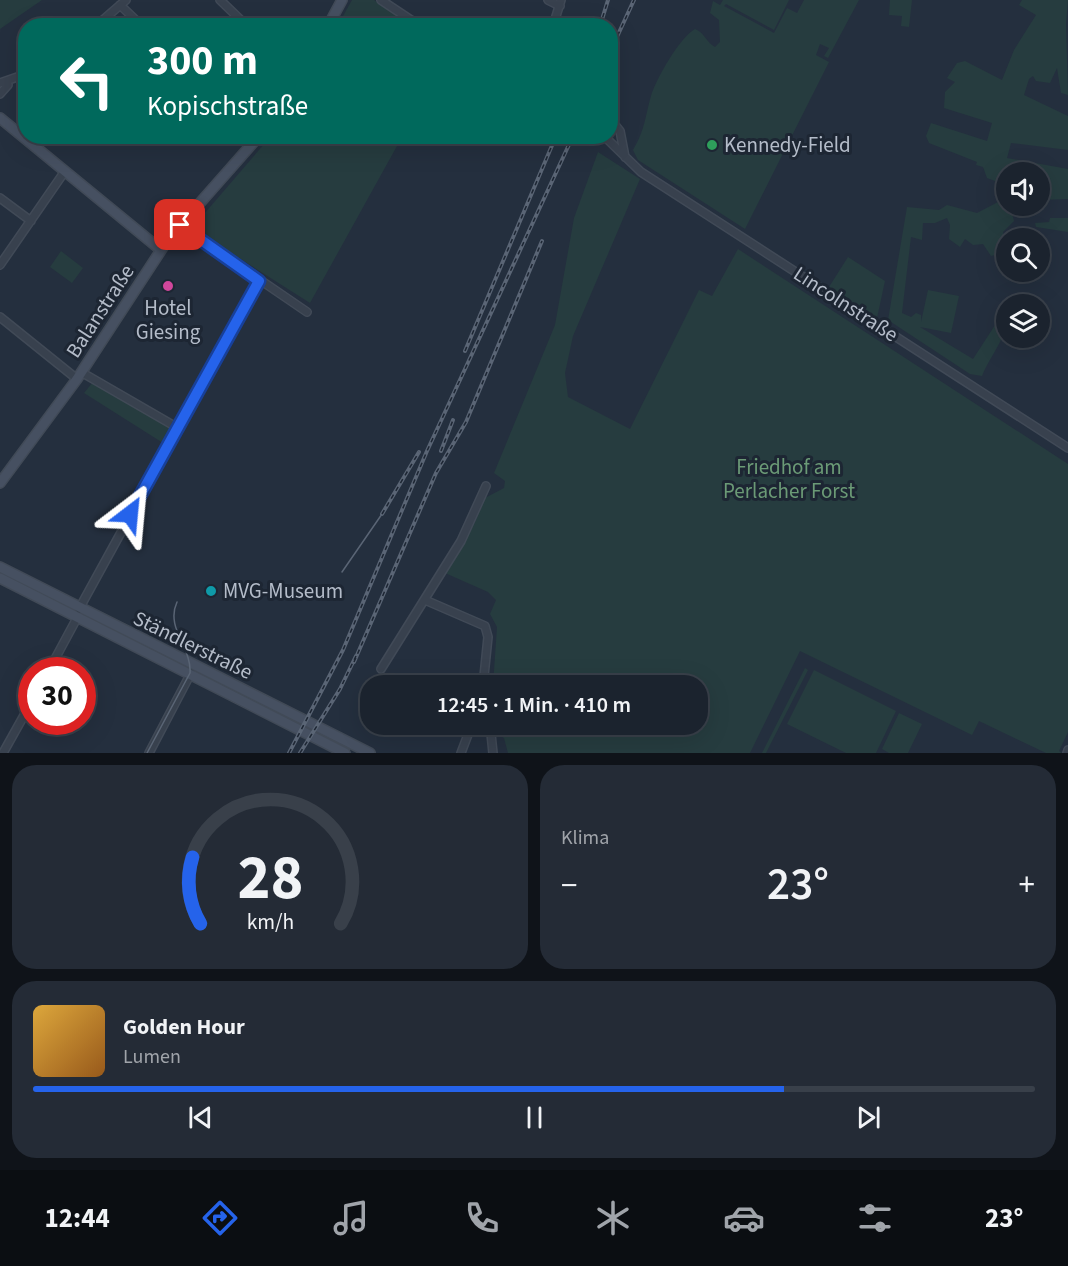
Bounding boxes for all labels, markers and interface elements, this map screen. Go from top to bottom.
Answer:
text: 300 m [147,31,258,91]
icon: left [48,42,126,120]
text: Kopischstraße [147,87,308,126]
place label: Kennedy-Field [724,130,851,160]
marker: Kennedy-Field [705,138,719,152]
map controls [996,162,1050,348]
button: sound [996,162,1050,216]
pin [154,199,205,250]
icon: arrive [163,208,196,241]
button: search [996,228,1050,282]
street label: Balanstraße [59,258,141,364]
street label: Lincolnstraße [788,259,904,349]
marker: Hotel Giesing [161,279,175,293]
place label: Hotel Giesing [136,293,201,347]
button: layers [996,294,1050,348]
park label: Friedhof am Perlacher Forst [723,452,855,506]
position arrow [98,482,162,546]
place label: MVG-Museum [223,576,343,606]
marker: MVG-Museum [204,584,218,598]
street label: Ständlerstraße [128,603,258,687]
speed limit sign: 30 [18,657,96,735]
text: 12:45 · 1 Min. · 410 m [437,689,631,721]
text: Klima [561,824,609,852]
text: 28 [237,834,303,923]
text: 23° [767,853,829,917]
text: − [561,862,577,909]
text: + [1019,862,1035,909]
text: km/h [246,907,294,938]
text: Golden Hour [123,1011,245,1043]
text: Lumen [123,1043,181,1071]
icon: previous [184,1101,217,1134]
icon: pause [518,1101,551,1134]
icon: next [852,1101,885,1134]
icon: directions [199,1197,241,1239]
icon: music [330,1197,372,1239]
icon: phone [461,1197,503,1239]
icon: climate [592,1197,634,1239]
icon: car [723,1197,765,1239]
icon: filters [854,1197,896,1239]
text: 12:44 [45,1199,110,1238]
text: 23° [985,1199,1023,1238]

